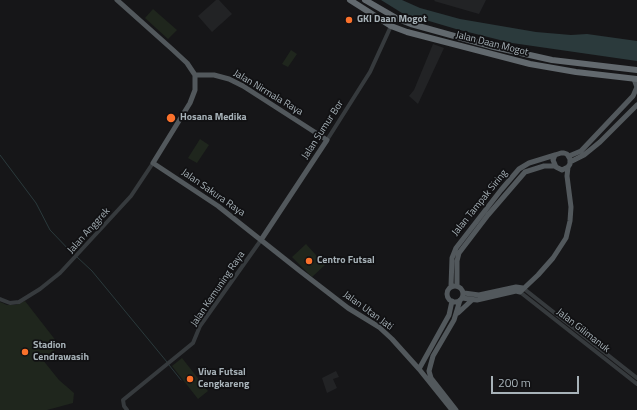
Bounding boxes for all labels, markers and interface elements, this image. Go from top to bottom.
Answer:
place label: GKI Daan Mogot [357,14,427,26]
marker: GKI Daan Mogot [344,15,354,25]
street label: Jalan Daan Mogot [454,29,530,59]
street label: Jalan Nirmala Raya [231,68,305,118]
street label: Jalan Sumur Bor [300,98,346,162]
marker: Hosana Medika [165,112,177,124]
place label: Hosana Medika [180,112,247,124]
street label: Jalan Sakura Raya [179,167,247,219]
street label: Jalan Tampak Siring [450,168,510,238]
street label: Jalan Anggrek [65,206,113,256]
street label: Jalan Kemuning Raya [188,249,248,329]
place label: Centro Futsal [317,255,375,267]
marker: Centro Futsal [304,256,314,266]
street label: Jalan Utan Jati [341,289,395,333]
street label: Jalan Gilimanuk [554,306,612,356]
place label: Stadion Cendrawasih [33,340,89,364]
marker: Stadion Cendrawasih [20,347,30,357]
place label: Viva Futsal Cengkareng [198,367,249,390]
scale bar [493,368,581,394]
text: 200 m [498,373,531,392]
marker: Viva Futsal Cengkareng [185,374,195,384]

